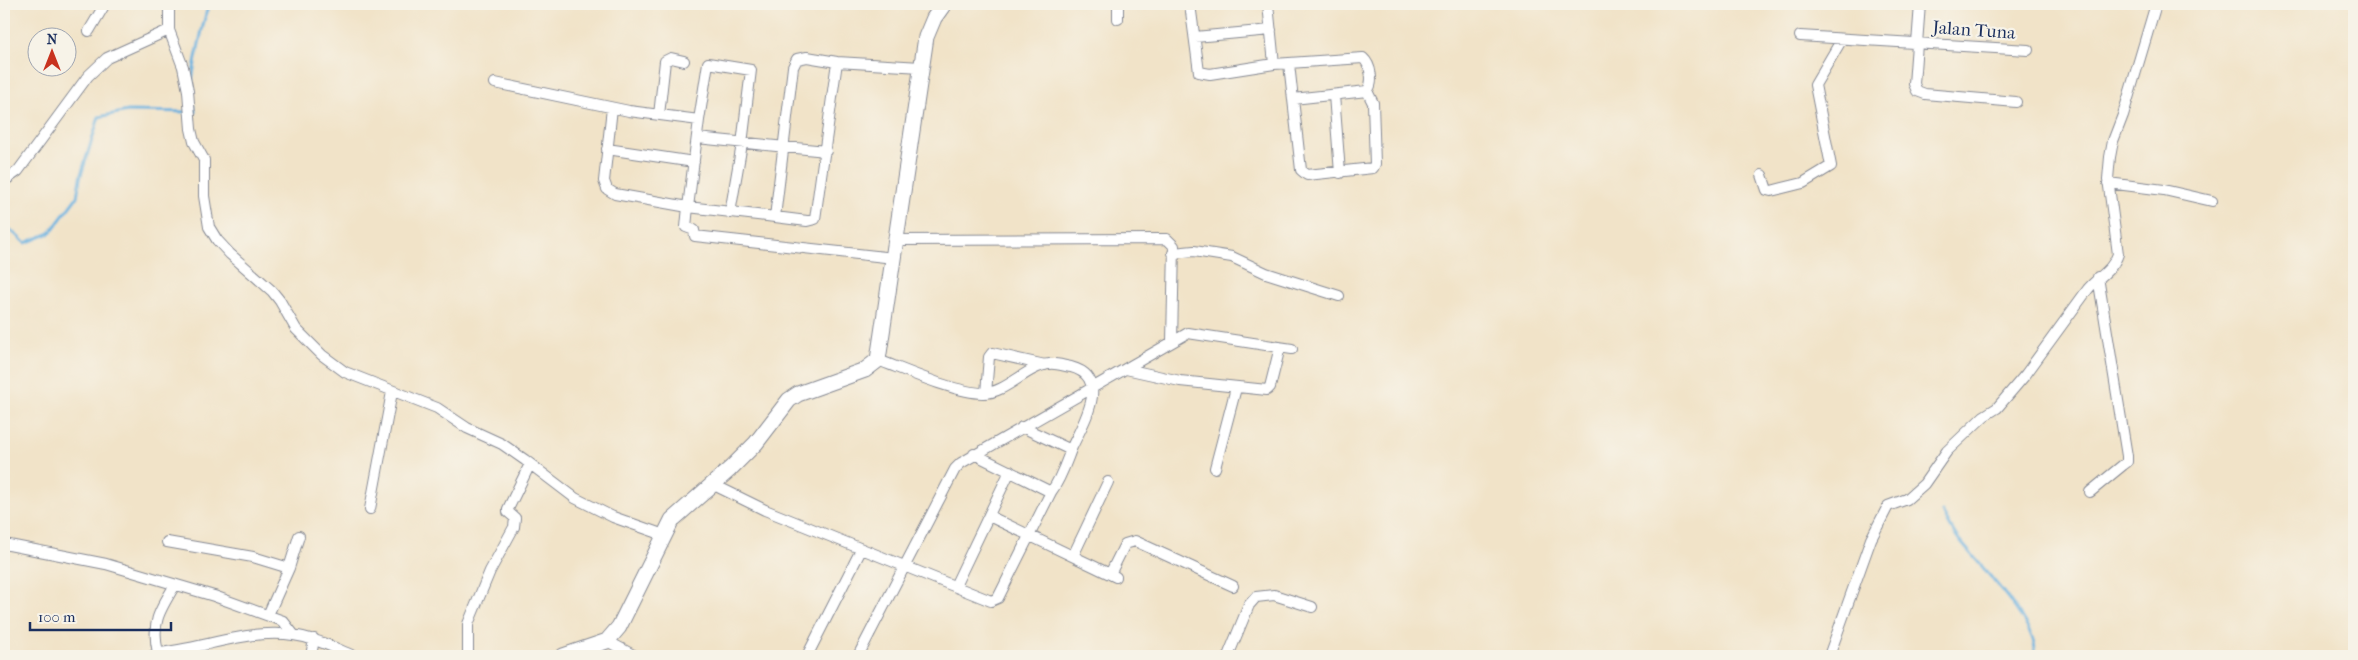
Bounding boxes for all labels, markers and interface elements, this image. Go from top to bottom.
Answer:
street label: Jalan Tuna [1930,17,2017,44]
north arrow [28,28,78,78]
text: N [47,31,58,48]
scale bar [30,600,171,632]
text: 100 m [38,608,76,626]

